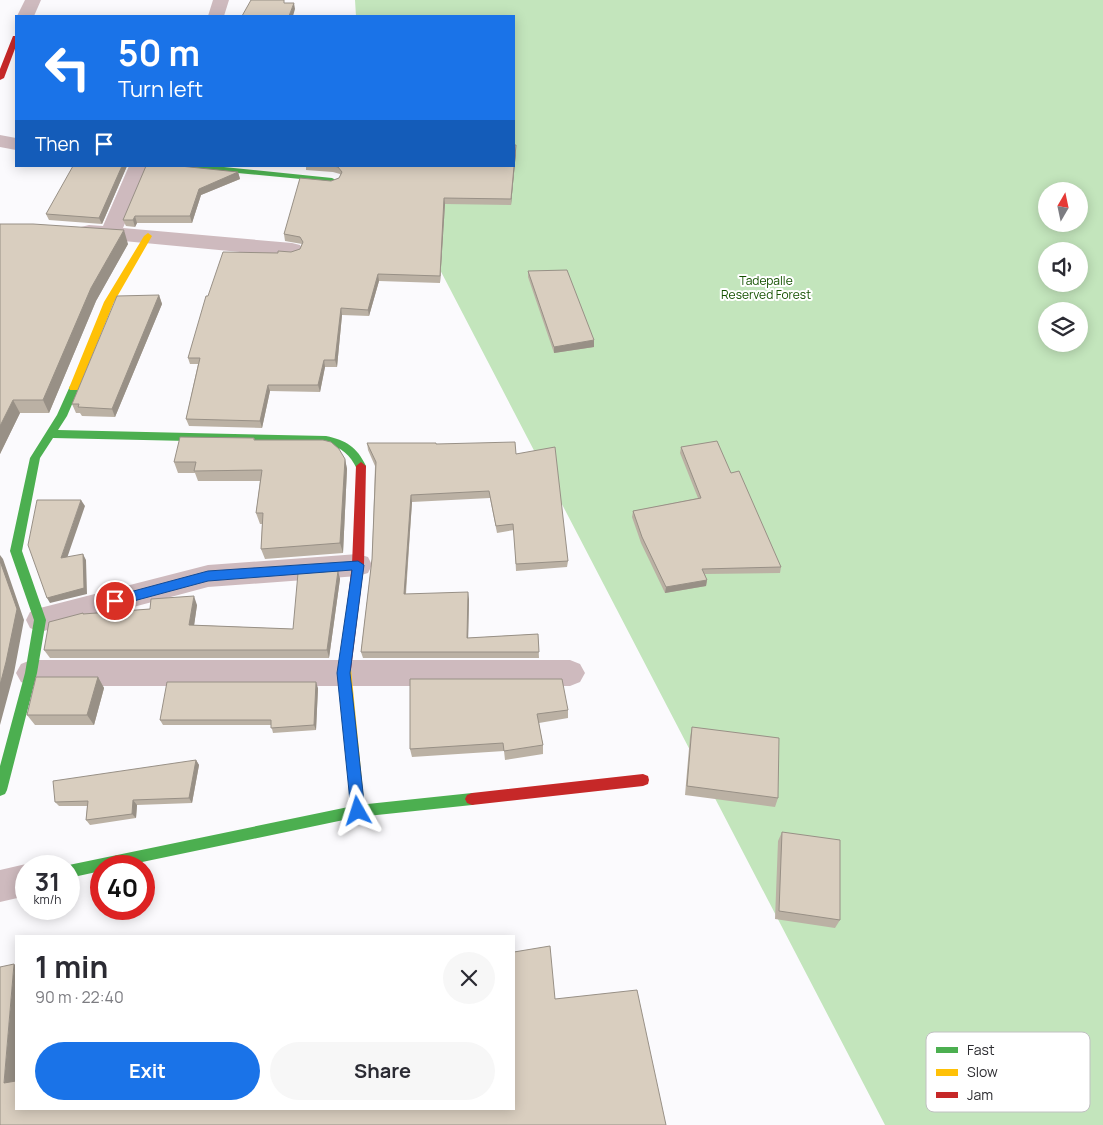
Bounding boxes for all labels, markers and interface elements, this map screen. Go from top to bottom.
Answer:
text: 50 m [118,29,200,77]
icon: left [35,35,100,100]
text: Turn left [118,74,203,104]
icon: arrive [90,130,118,158]
text: Then [35,131,80,157]
north arrow [1038,182,1088,232]
map controls [1038,182,1088,352]
button: sound [1038,242,1088,292]
park label: Tadepalle Reserved Forest [721,272,811,303]
button: layers [1038,302,1088,352]
pin [94,580,136,622]
icon: arrive [101,587,129,615]
position arrow [331,784,383,836]
speed limit sign: 40 [90,855,155,920]
text: 31 [35,864,60,899]
text: km/h [34,891,61,908]
text: 1 min [35,946,108,987]
button: close [443,952,495,1004]
text: 90 m · 22:40 [35,986,124,1008]
legend [926,1032,1090,1112]
text: Fast [967,1040,995,1059]
button: Exit [35,1042,260,1100]
button: Share [270,1042,495,1100]
text: Slow [967,1062,998,1081]
text: Jam [967,1085,993,1104]

